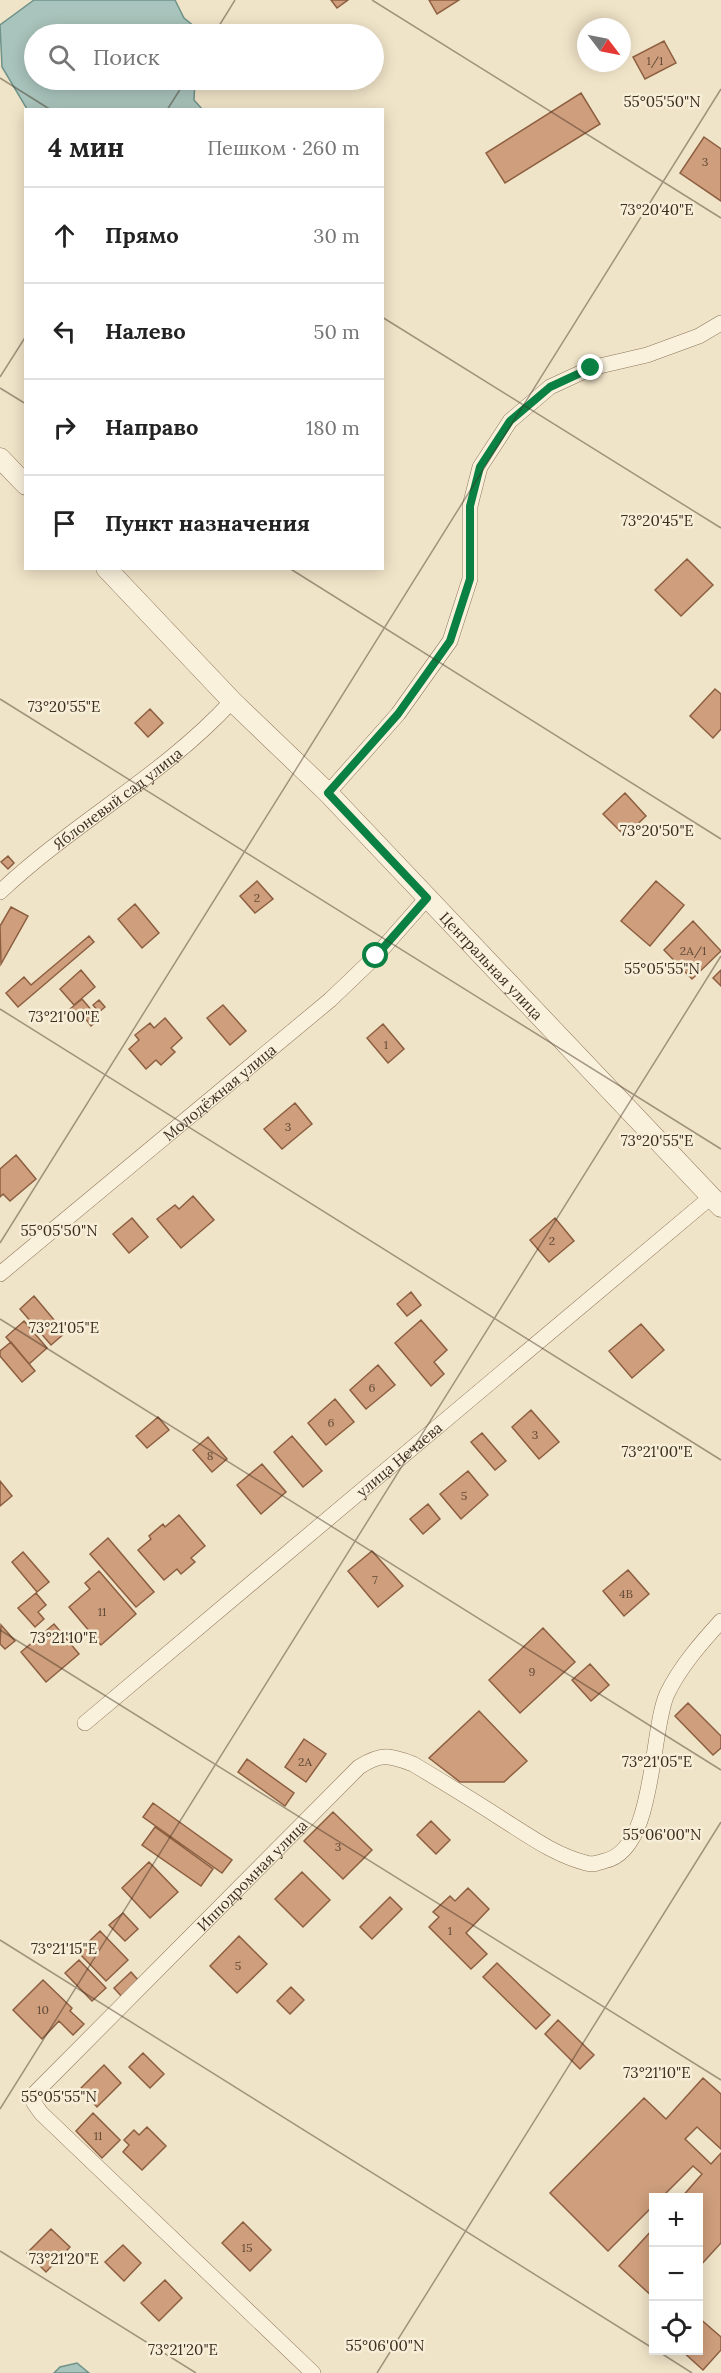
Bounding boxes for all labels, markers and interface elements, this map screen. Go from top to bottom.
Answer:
north arrow [577,18,631,72]
search box [24,24,384,90]
icon: search [45,41,78,74]
text: Поиск [93,43,159,71]
house number: 1/1 [647,53,663,69]
text: 55°05'50"N [623,92,701,111]
text: 4 мин [48,131,124,164]
text: Пешком · 260 m [207,135,360,160]
house number: 3 [702,154,709,169]
text: 73°20'40"E [620,200,694,219]
icon: ahead [48,219,81,252]
text: Прямо [105,221,179,249]
text: 30 m [313,223,360,248]
icon: left [48,315,81,348]
text: Налево [105,317,186,345]
text: 50 m [314,319,360,344]
route end [577,354,603,380]
icon: right [48,411,81,444]
text: Направо [105,413,199,441]
text: 180 m [306,415,360,440]
icon: arrive [48,507,81,540]
text: Пункт назначения [105,509,310,537]
text: 73°20'45"E [621,511,693,530]
text: 73°20'55"E [28,697,100,716]
street label: Яблоневый сад улица [49,743,186,853]
text: 73°20'50"E [620,821,694,840]
house number: 2 [254,890,260,905]
street label: Центральная улица [436,908,548,1024]
route start [362,942,388,968]
house number: 2А/1 [680,943,706,959]
text: 55°05'55"N [624,959,700,978]
text: 73°21'00"E [28,1007,100,1026]
house number: 1 [384,1037,388,1052]
street label: Молодёжная улица [159,1039,280,1144]
house number: 3 [285,1119,292,1134]
text: 73°20'55"E [621,1131,693,1150]
text: 55°05'50"N [20,1221,98,1240]
house number: 2 [549,1233,555,1248]
text: 73°21'05"E [29,1318,99,1337]
house number: 6 [369,1380,376,1395]
house number: 6 [328,1415,335,1430]
street label: улица Нечаева [352,1418,446,1501]
house number: 3 [532,1427,539,1442]
text: 73°21'00"E [621,1442,693,1461]
house number: 8 [207,1448,214,1463]
house number: 5 [461,1488,467,1503]
house number: 7 [372,1572,378,1587]
house number: 4В [619,1586,633,1601]
house number: 11 [98,1604,106,1619]
text: 73°21'10"E [30,1628,98,1647]
house number: 9 [529,1664,536,1679]
text: 73°21'05"E [622,1752,692,1771]
house number: 2А [298,1754,312,1769]
street label: Ипподромная улица [192,1815,311,1934]
text: 55°06'00"N [623,1825,701,1844]
house number: 3 [335,1839,342,1854]
house number: 1 [448,1923,452,1938]
text: 73°21'15"E [31,1939,97,1958]
house number: 5 [235,1958,241,1973]
house number: 10 [37,2002,49,2017]
text: 73°21'10"E [623,2063,691,2082]
text: 55°05'55"N [21,2087,97,2106]
house number: 11 [94,2128,102,2143]
map controls [649,2193,703,2355]
button: + [649,2193,703,2247]
house number: 15 [242,2240,252,2255]
button: − [649,2247,703,2301]
text: 73°21'20"E [29,2249,99,2268]
button: locate [649,2301,703,2355]
text: 55°06'00"N [346,2336,424,2355]
text: 73°21'20"E [148,2340,218,2359]

